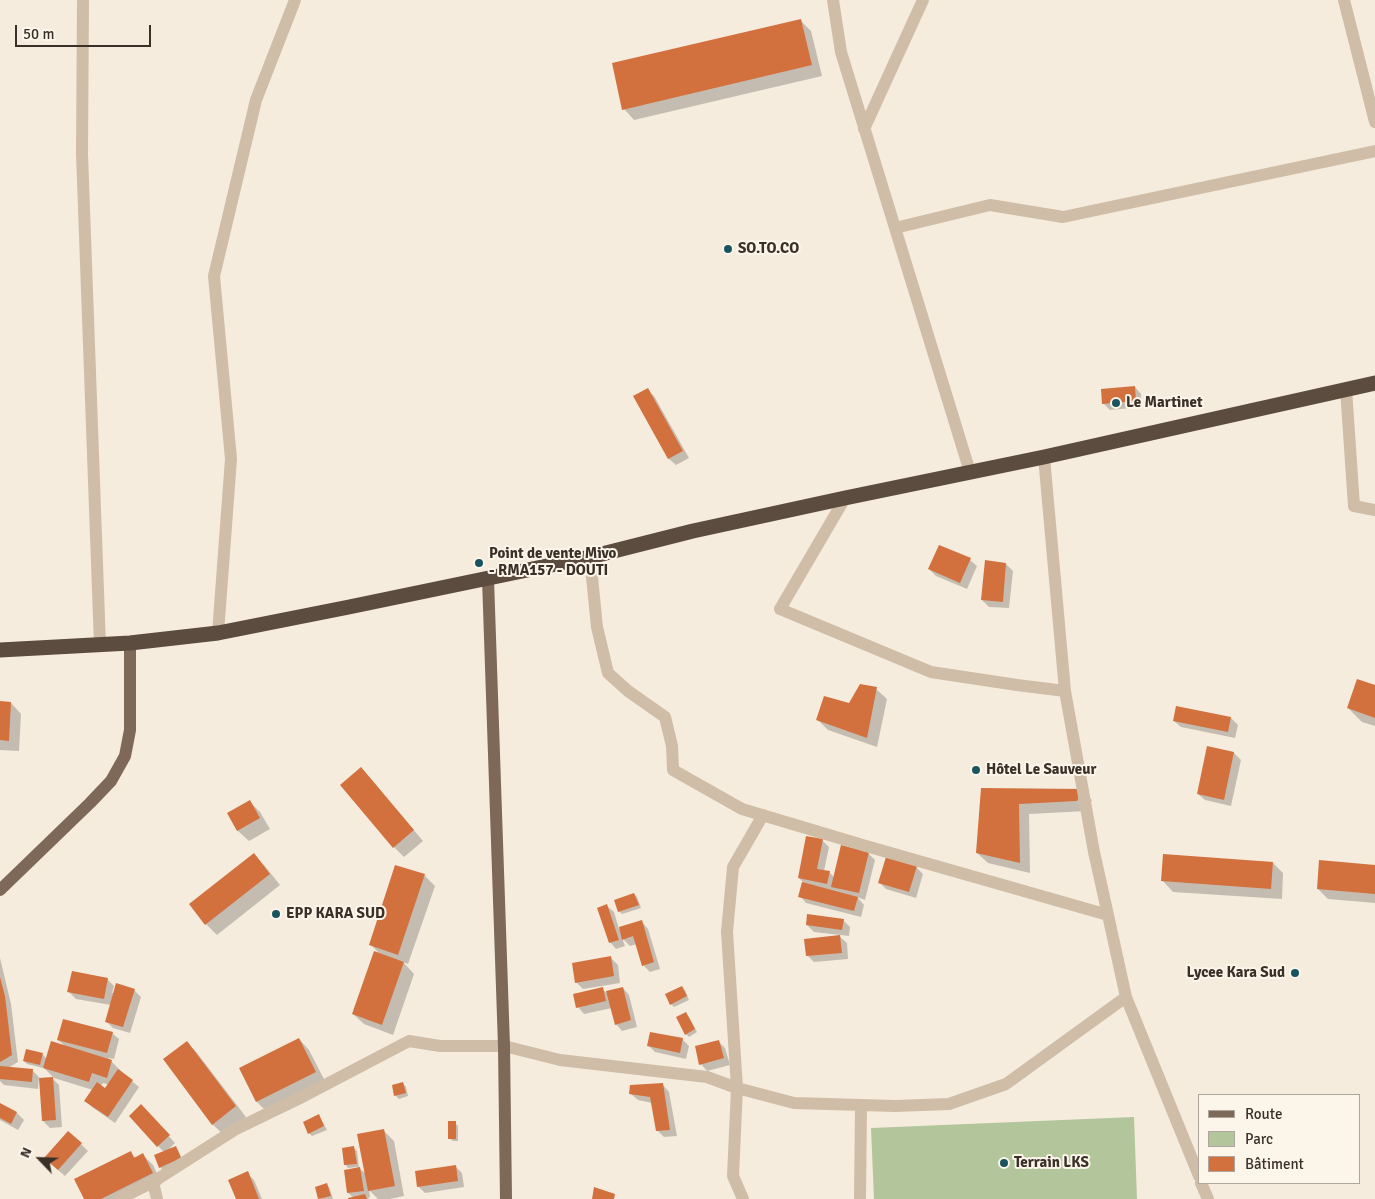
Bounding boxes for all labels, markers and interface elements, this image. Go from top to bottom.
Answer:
scale bar [18,15,154,47]
text: 50 m [23,25,54,43]
place label: SO.TO.CO [738,240,799,258]
marker: SO.TO.CO [722,243,734,255]
place label: Le Martinet [1126,394,1203,412]
marker: Le Martinet [1110,397,1122,409]
place label: Point de vente Mivo - RMA157 - DOUTI [489,545,616,580]
marker: Point de vente Mivo - RMA157 - DOUTI [473,557,485,569]
place label: Hôtel Le Sauveur [986,761,1096,779]
marker: Hôtel Le Sauveur [970,764,982,776]
place label: EPP KARA SUD [286,905,385,923]
marker: EPP KARA SUD [270,908,282,920]
place label: Lycee Kara Sud [1187,964,1285,982]
marker: Lycee Kara Sud [1289,967,1301,979]
legend [1198,1094,1360,1184]
text: Route [1245,1105,1282,1123]
text: Parc [1245,1130,1273,1148]
north arrow [15,1134,65,1184]
text: N [16,1145,36,1161]
place label: Terrain LKS [1014,1154,1089,1172]
text: Bâtiment [1245,1155,1304,1173]
marker: Terrain LKS [998,1157,1010,1169]

